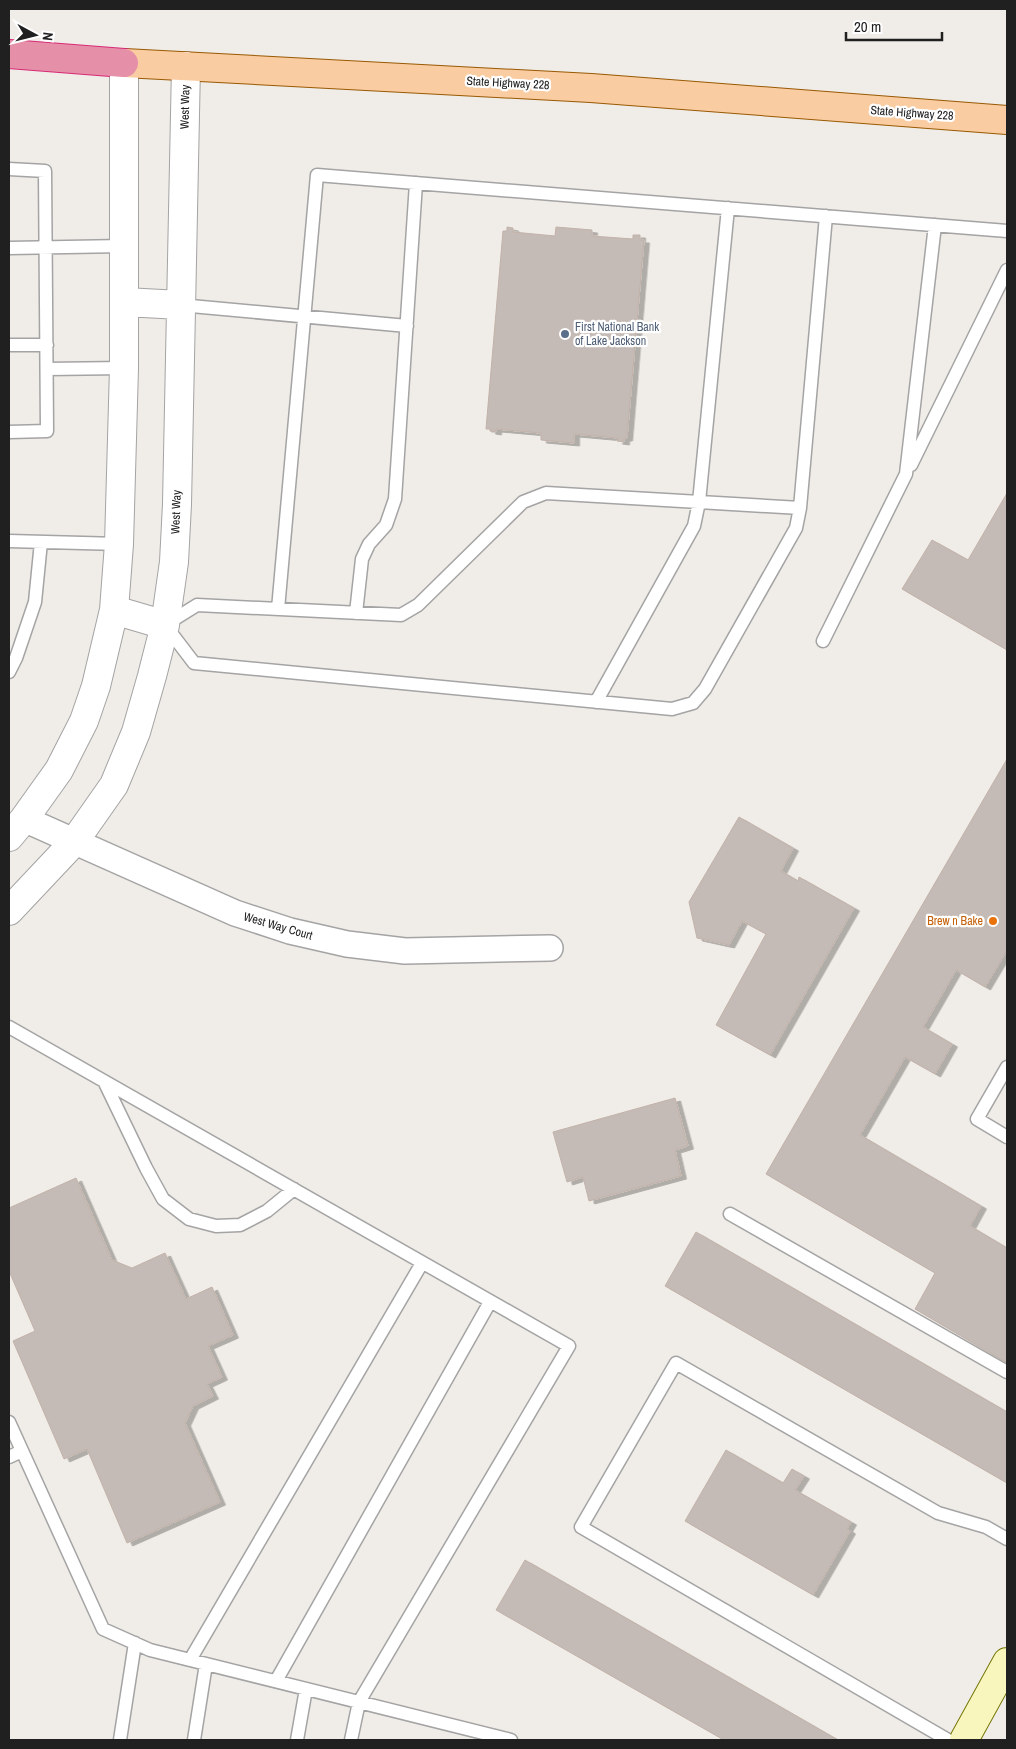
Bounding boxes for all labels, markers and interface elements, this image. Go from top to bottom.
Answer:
north arrow [10,10,60,60]
scale bar [846,10,942,42]
text: 20 m [854,16,881,37]
text: N [38,31,57,42]
street label: State Highway 228 [466,73,550,93]
street label: West Way [177,85,193,129]
street label: State Highway 228 [870,102,954,124]
place label: First National Bank of Lake Jackson [575,319,659,349]
marker: First National Bank of Lake Jackson [559,328,571,340]
street label: West Way [167,490,185,534]
street label: West Way Court [242,909,315,944]
place label: Brew n Bake [927,913,983,929]
marker: Brew n Bake [987,915,999,927]

